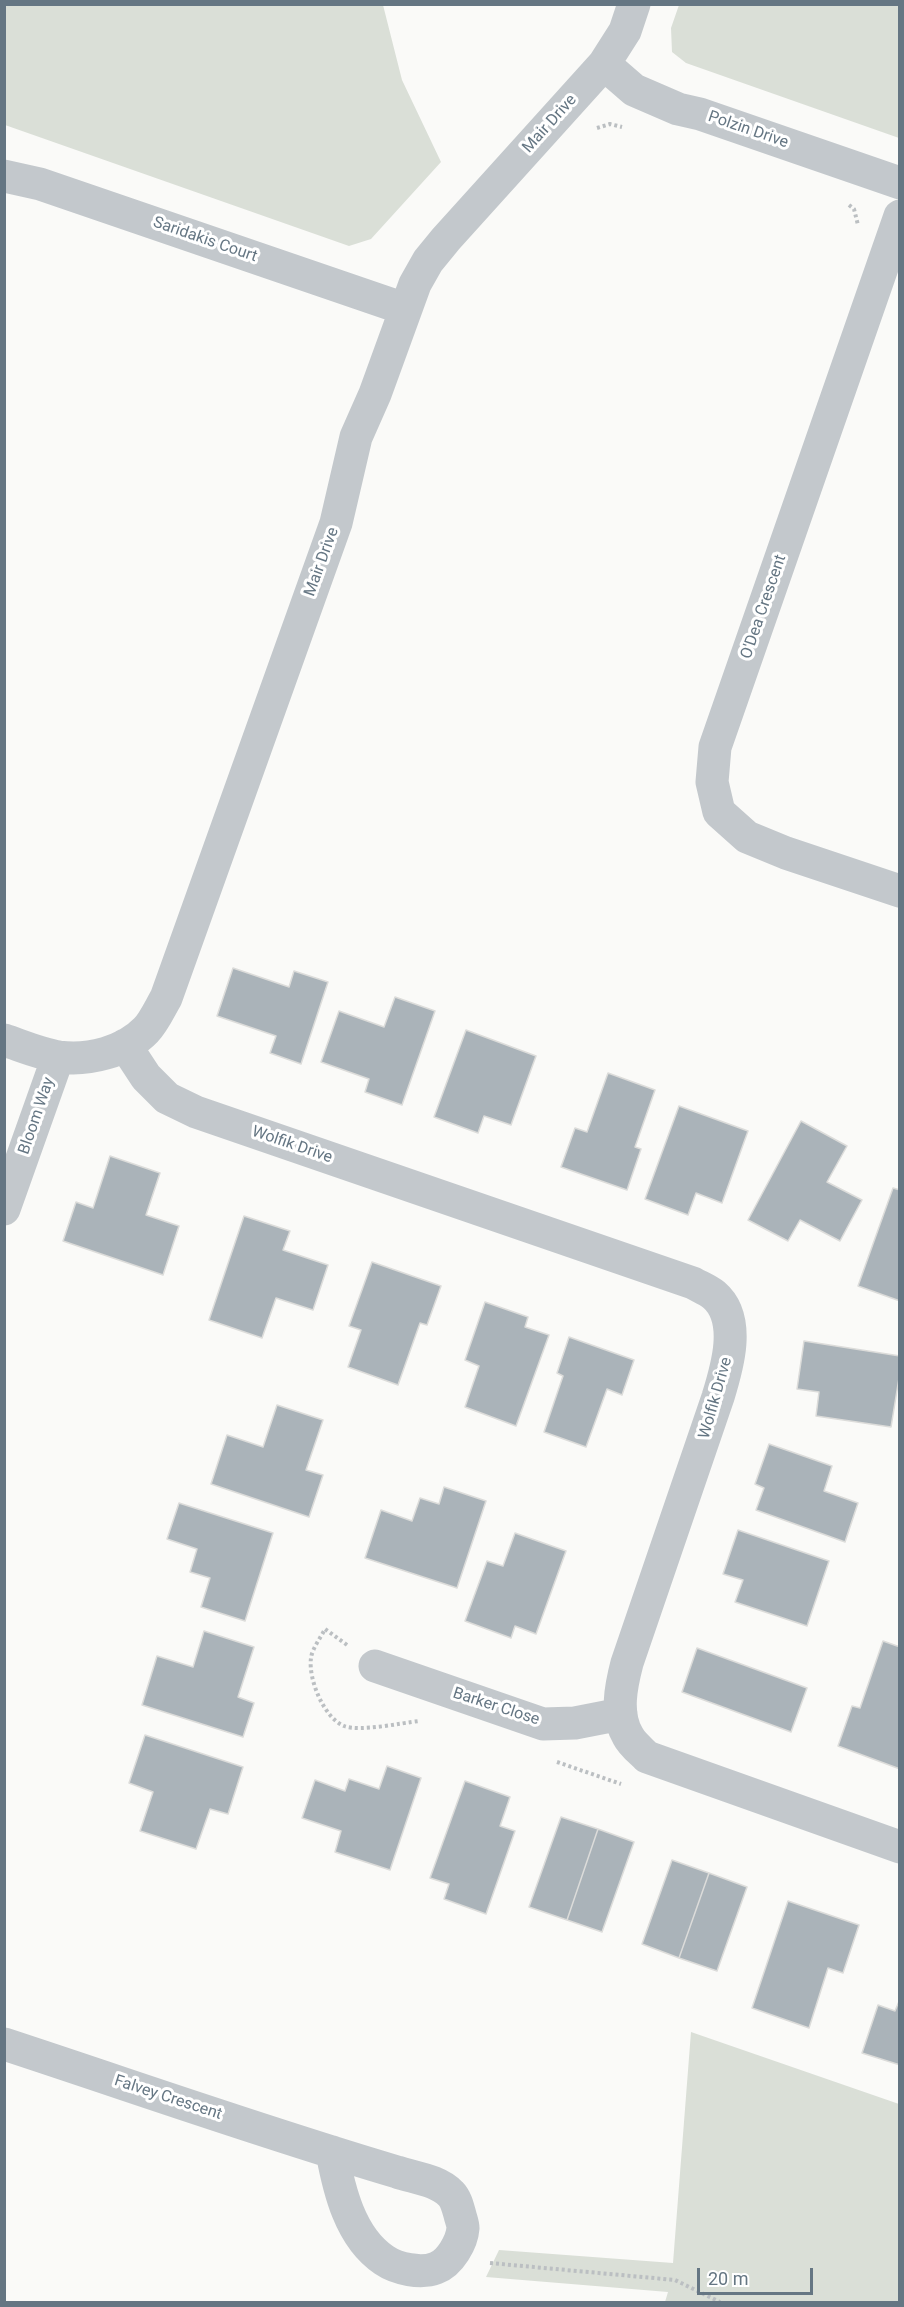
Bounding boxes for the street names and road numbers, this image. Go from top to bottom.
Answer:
street label: Mair Drive [519,91,581,157]
street label: Polzin Drive [705,107,791,153]
street label: Saridakis Court [150,213,260,267]
street label: Mair Drive [301,525,343,599]
street label: O'Dea Crescent [737,552,791,662]
street label: Bloom Way [15,1075,59,1157]
street label: Wolfik Drive [249,1122,335,1168]
street label: Wolfik Drive [695,1355,737,1441]
street label: Barker Close [450,1684,542,1730]
street label: Falvey Crescent [112,2072,224,2124]

